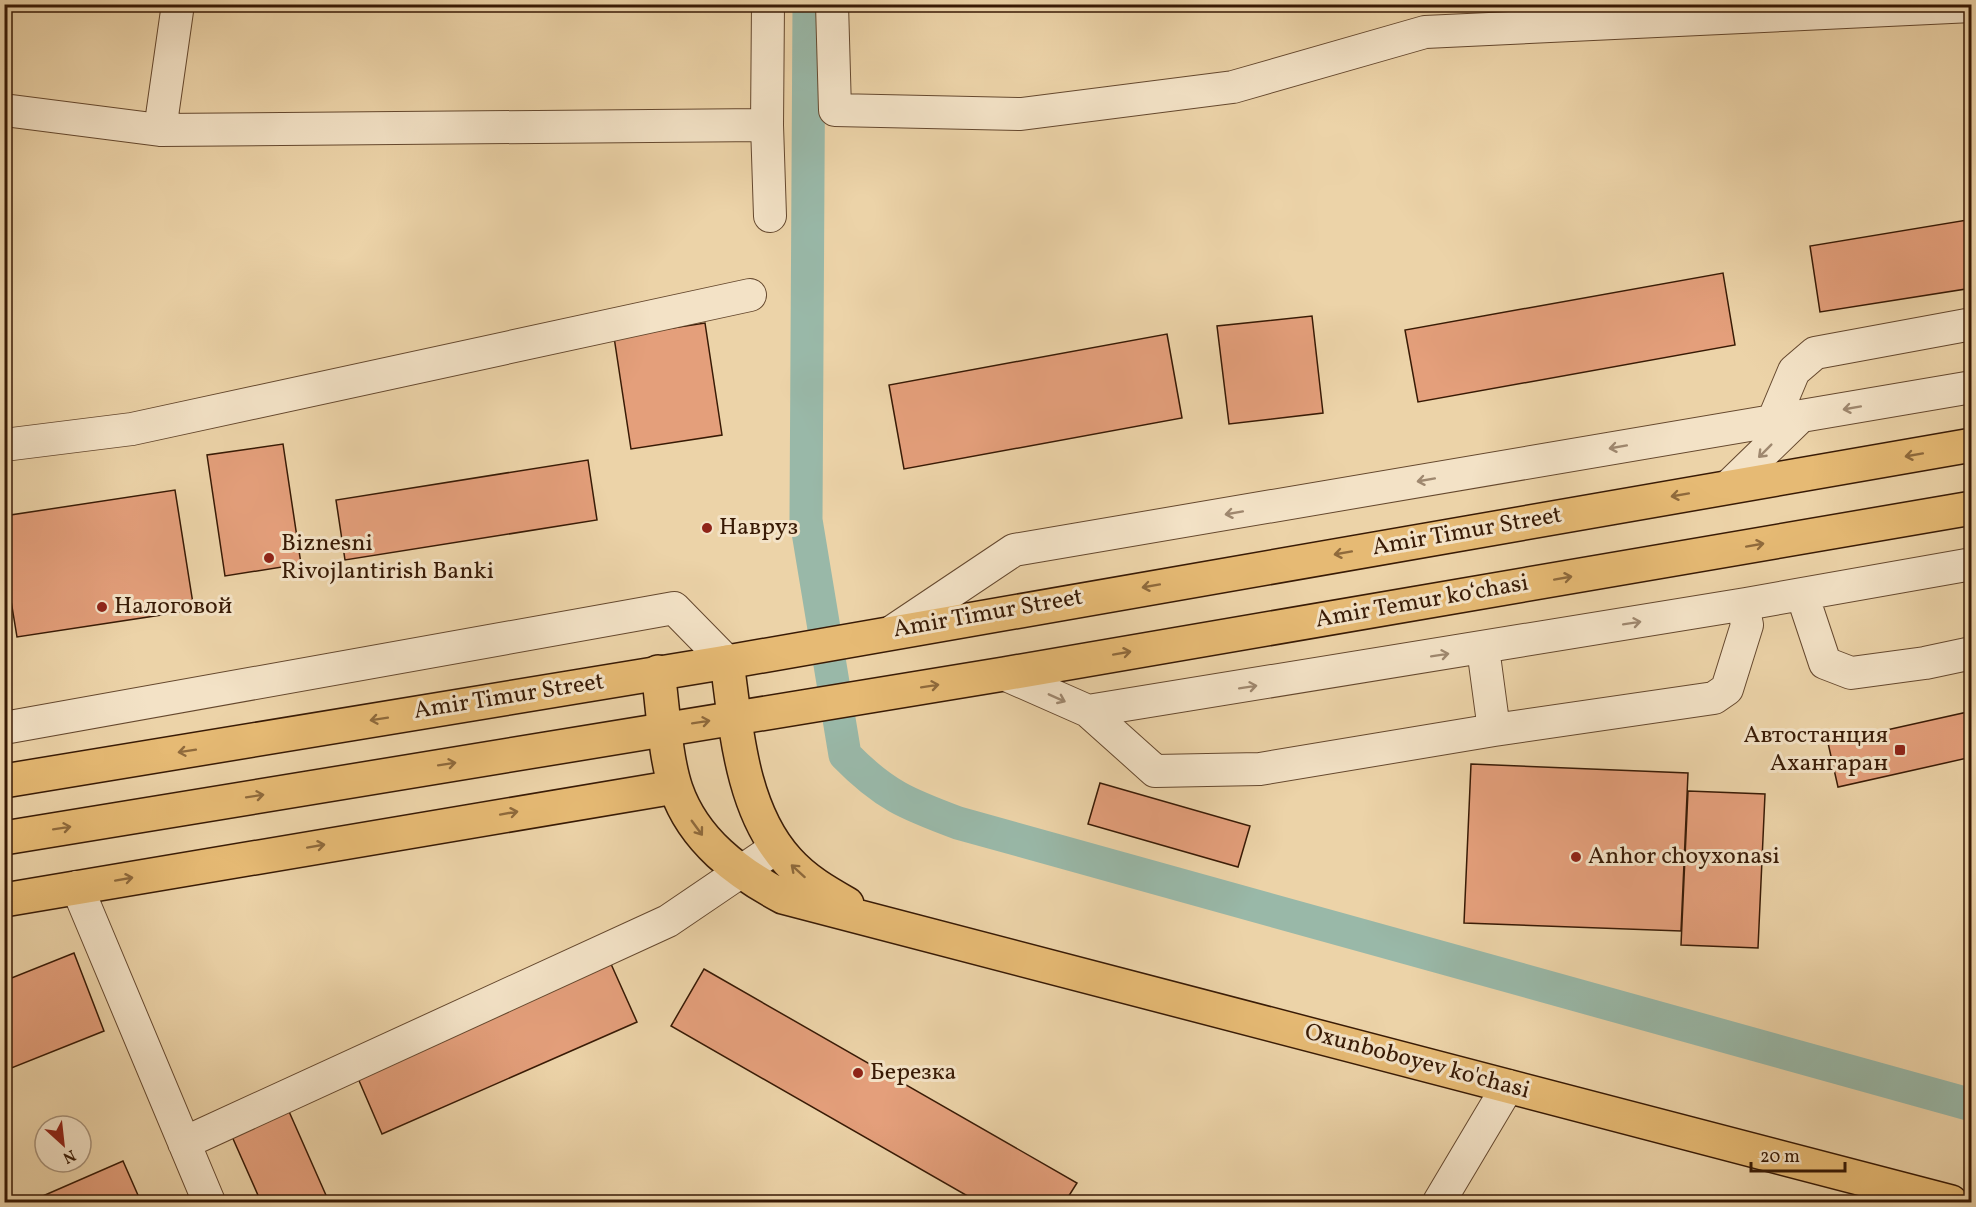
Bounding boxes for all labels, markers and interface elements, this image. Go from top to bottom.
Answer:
one-way arrow [1842,403,1862,414]
one-way arrow [1609,442,1628,453]
one-way arrow [1757,444,1772,459]
one-way arrow [1904,450,1924,461]
one-way arrow [1416,475,1436,486]
one-way arrow [1671,489,1690,500]
street label: Amir Timur Street [1369,499,1565,565]
one-way arrow [1224,507,1244,518]
place label: Навруз [719,511,798,545]
marker: Навруз [700,521,714,535]
place label: Biznesni Rivojlantirish Banki [281,527,494,589]
one-way arrow [1744,539,1764,550]
one-way arrow [1334,548,1354,559]
marker: Biznesni Rivojlantirish Banki [262,551,276,565]
street label: Amir Temur koʻchasi [1313,567,1531,637]
one-way arrow [1552,572,1572,583]
street label: Amir Timur Street [890,581,1086,647]
one-way arrow [1142,581,1161,592]
place label: Налоговой [114,590,232,624]
marker: Налоговой [95,600,109,614]
one-way arrow [1622,617,1642,628]
one-way arrow [1112,648,1131,659]
one-way arrow [1430,649,1449,660]
street label: Amir Timur Street [411,665,607,729]
one-way arrow [919,680,939,691]
one-way arrow [1237,681,1257,692]
one-way arrow [1048,692,1066,704]
one-way arrow [370,714,390,725]
one-way arrow [691,716,711,727]
place label: Автостанция Ахангаран [1744,719,1888,781]
marker: Автостанция Ахангаран [1893,743,1907,757]
one-way arrow [178,745,197,756]
one-way arrow [437,758,456,769]
one-way arrow [244,790,264,801]
one-way arrow [498,808,518,819]
one-way arrow [691,820,703,836]
one-way arrow [52,822,72,833]
one-way arrow [306,840,326,851]
place label: Anhor choyxonasi [1588,840,1780,874]
marker: Anhor choyxonasi [1569,850,1583,864]
one-way arrow [791,864,806,878]
one-way arrow [114,873,134,884]
street label: Oxunboboyev ko'chasi [1301,1016,1533,1108]
place label: Березка [870,1056,956,1090]
marker: Березка [851,1066,865,1080]
north arrow [33,1114,93,1174]
scale bar [1751,1135,1846,1173]
text: N [58,1143,79,1168]
text: 20 m [1760,1145,1800,1170]

